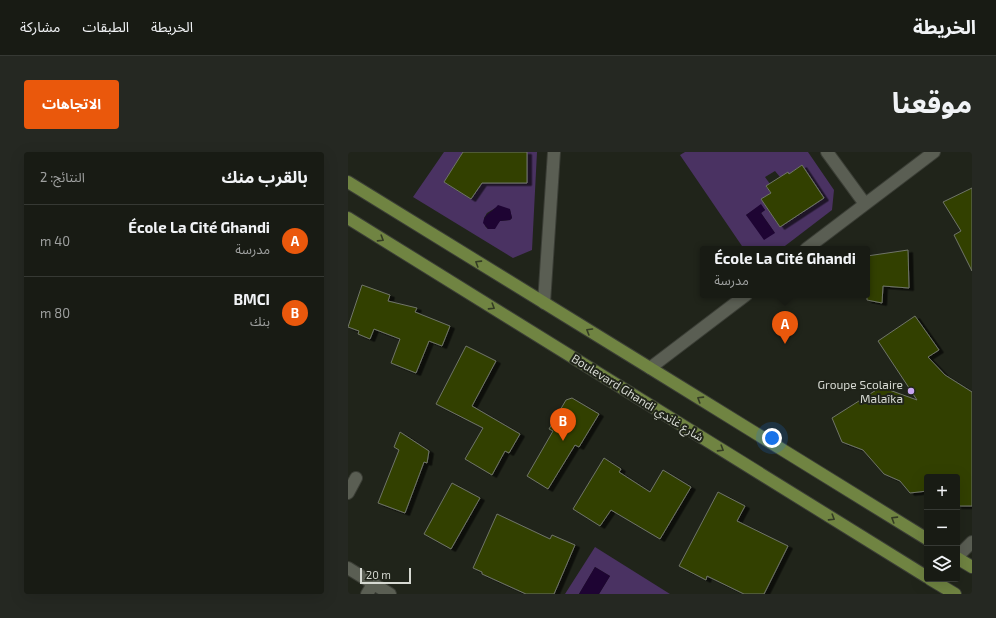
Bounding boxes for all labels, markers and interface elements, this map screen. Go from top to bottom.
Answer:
text: الخريطة [913,15,976,38]
text: مشاركة [20,18,60,35]
text: الطبقات [82,18,129,35]
text: الخريطة [151,18,193,35]
button: الاتجاهات [24,80,119,129]
text: موقعنا [892,85,972,119]
text: بالقرب منك [221,166,308,186]
text: النتائج: 2 [40,169,85,185]
text: École La Cité Ghandi [128,218,270,236]
text: 40 m [40,233,70,249]
text: A [291,233,299,249]
one-way arrow [377,234,384,241]
text: مدرسة [235,241,270,257]
popup [700,246,870,298]
text: École La Cité Ghandi [714,249,856,267]
one-way arrow [475,260,482,267]
text: مدرسة [714,272,749,288]
text: BMCI [233,290,270,308]
one-way arrow [488,302,495,310]
text: 80 m [40,305,70,321]
text: B [291,305,299,321]
pin: A [772,311,798,344]
text: بنك [250,313,270,329]
one-way arrow [586,328,593,335]
street label: Boulevard Ghandi شارع غاندي [567,350,707,447]
place label: Groupe Scolaire Malaîka [818,377,903,405]
marker: Groupe Scolaire Malaîka [906,386,916,396]
one-way arrow [697,396,704,403]
pin: B [550,408,576,441]
your location [762,428,782,448]
one-way arrow [717,444,724,452]
map controls [924,474,960,582]
button: + [924,474,960,510]
button: − [924,510,960,546]
one-way arrow [828,513,835,520]
one-way arrow [891,516,898,524]
button: layers [924,546,960,582]
scale bar [360,566,411,585]
text: 20 m [366,568,391,581]

